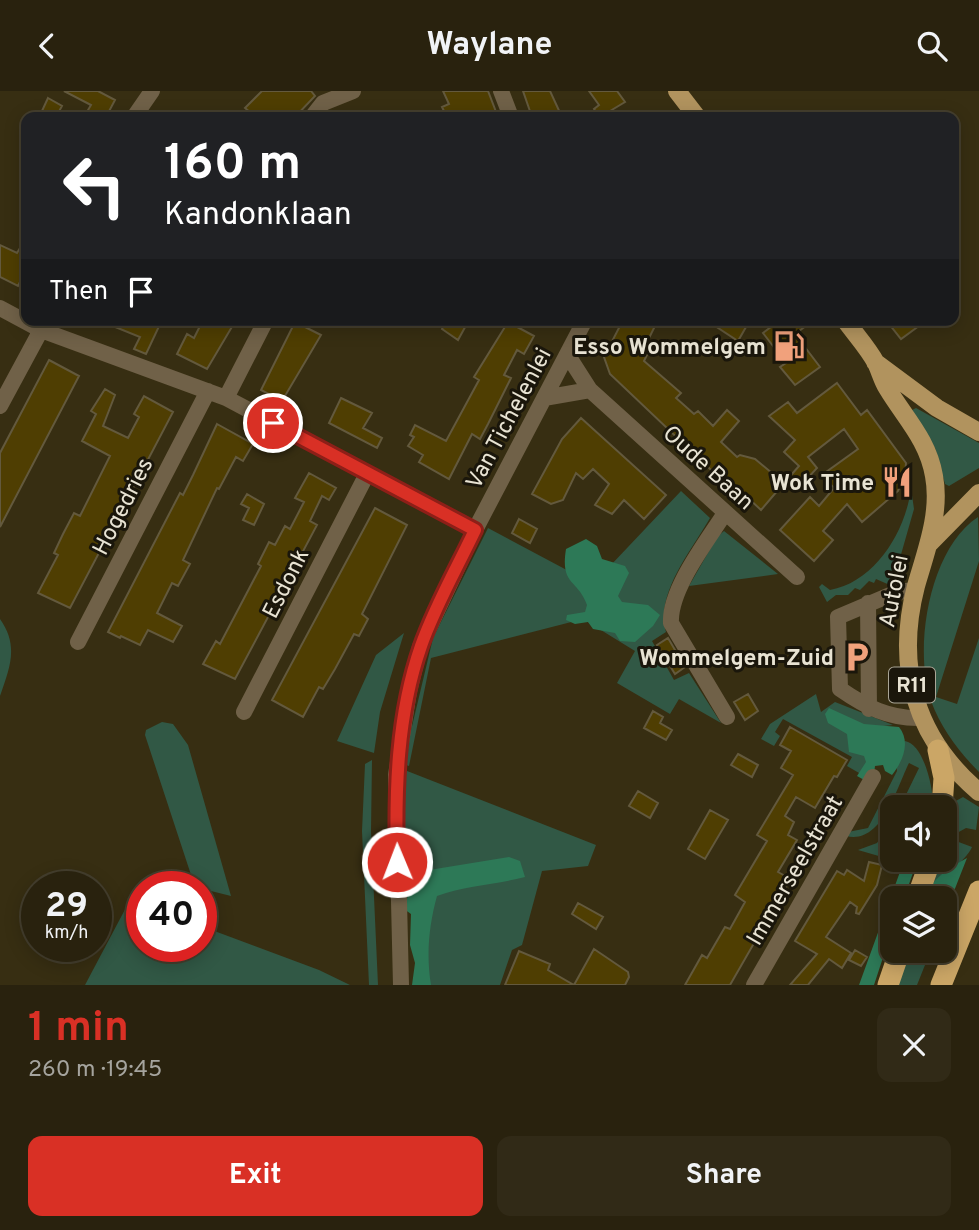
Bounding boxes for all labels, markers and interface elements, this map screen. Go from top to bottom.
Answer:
text: Waylane [427,26,552,66]
icon: back [28,27,66,65]
icon: search [913,27,951,65]
text: 160 m [164,135,301,197]
icon: left [49,140,140,231]
text: Kandonklaan [164,196,352,236]
icon: arrive [122,273,160,311]
text: Then [49,276,108,309]
fuel station icon: Esso Wommelgem [772,329,806,363]
place label: Esso Wommelgem [573,334,766,363]
street label: Van Tichelenlei [461,344,560,495]
pin [243,393,303,453]
icon: arrive [254,404,292,442]
street label: Oude Baan [656,420,759,518]
street label: Hogedries [87,454,161,561]
restaurant icon: Wok Time [880,465,914,499]
place label: Wok Time [770,470,874,499]
street label: Esdonk [257,544,317,624]
street label: Autolei [874,552,917,631]
parking icon: Wommelgem-Zuid [840,640,874,674]
place label: Wommelgem-Zuid [639,645,834,674]
road number: R11 [889,667,935,703]
street label: Immerseelstraat [741,791,851,952]
map controls [880,795,957,963]
button: sound [880,795,957,872]
position arrow [360,825,434,899]
speed limit sign: 40 [126,871,217,962]
text: 29 [45,885,88,929]
button: layers [880,886,957,963]
text: km/h [45,922,88,945]
text: 1 min [28,1003,129,1056]
button: close [877,1008,951,1082]
text: 260 m · 19:45 [28,1056,162,1085]
button: Exit [28,1136,483,1216]
button: Share [497,1136,951,1216]

